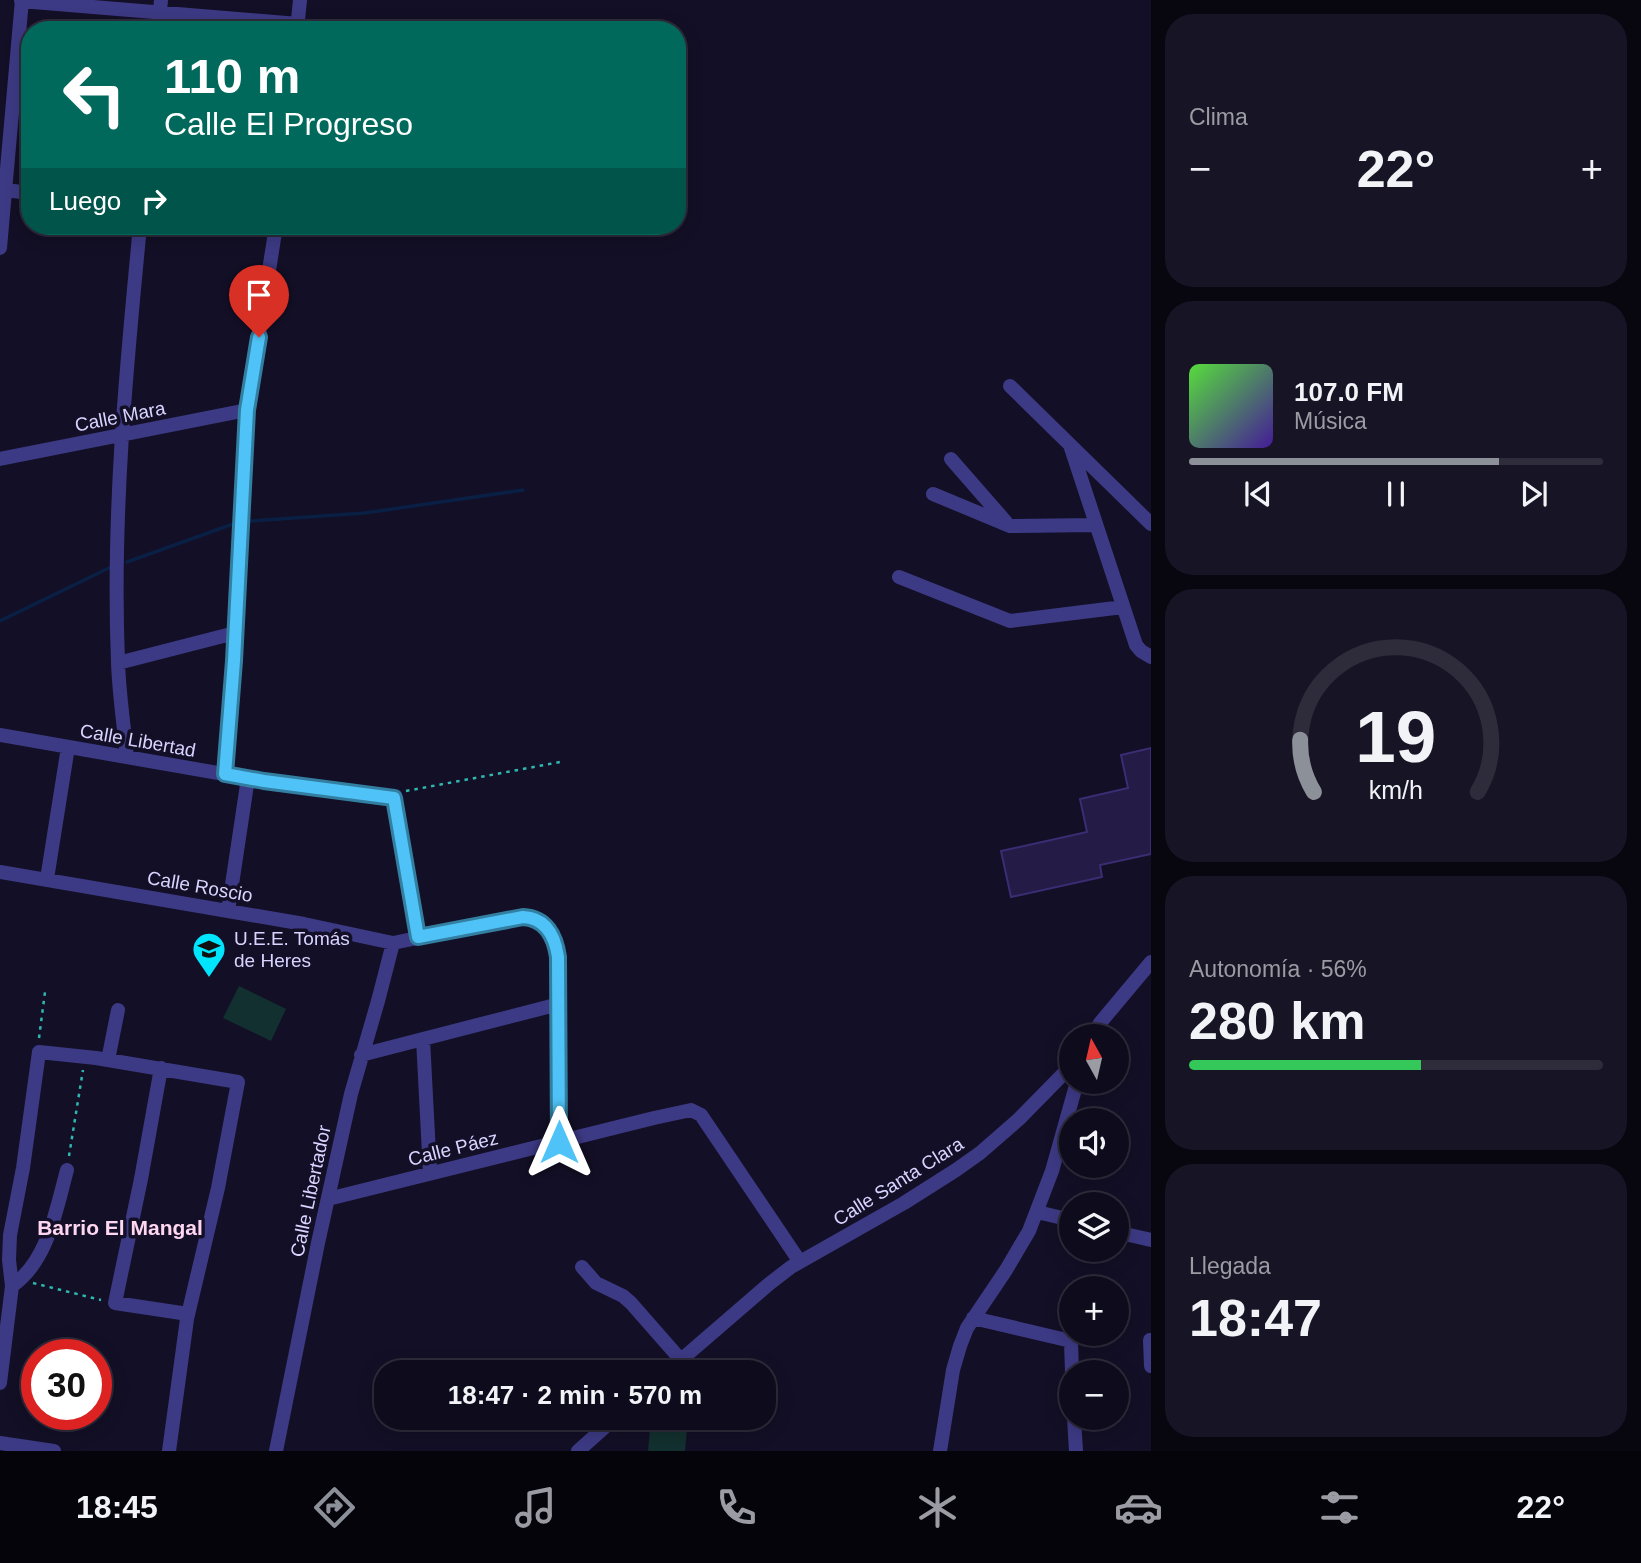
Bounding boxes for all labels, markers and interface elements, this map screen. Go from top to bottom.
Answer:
icon: left [49,49,140,140]
text: 110 m [164,49,300,103]
text: Clima [1189,104,1248,130]
text: Calle El Progreso [164,106,413,142]
text: 22° [1357,140,1435,198]
text: − [1189,148,1211,190]
text: + [1581,148,1603,190]
icon: right [135,182,173,220]
text: Luego [49,186,121,216]
pin [229,265,289,337]
icon: arrive [240,276,278,314]
text: 107.0 FM [1294,377,1404,407]
street label: Calle Mara [73,397,168,436]
text: Música [1294,408,1367,434]
icon: previous [1239,475,1277,513]
icon: pause [1377,475,1415,513]
icon: next [1515,475,1553,513]
text: 19 [1356,696,1436,777]
street label: Calle Libertad [78,720,197,761]
text: km/h [1369,775,1423,803]
street label: Calle Roscio [146,867,254,906]
place label: U.E.E. Tomás de Heres [234,928,350,971]
school or university icon: U.E.E. Tomás de Heres [190,930,228,979]
text: Autonomía · 56% [1189,956,1367,982]
text: 280 km [1189,992,1365,1050]
north arrow [1059,1024,1129,1094]
map controls [1059,1024,1129,1430]
position arrow [522,1105,596,1179]
button: sound [1059,1108,1129,1178]
street label: Calle Libertador [286,1123,335,1259]
street label: Calle Páez [406,1127,500,1170]
street label: Calle Santa Clara [830,1133,967,1230]
button: layers [1059,1192,1129,1262]
district label: Barrio El Mangal [37,1216,203,1239]
text: Llegada [1189,1253,1271,1279]
button: + [1059,1276,1129,1346]
text: 18:47 [1189,1289,1322,1347]
speed limit sign: 30 [21,1339,112,1430]
button: − [1059,1360,1129,1430]
text: 18:47 · 2 min · 570 m [448,1380,702,1410]
icon: directions [310,1483,359,1532]
icon: music [511,1483,560,1532]
icon: phone [712,1483,761,1532]
icon: climate [913,1483,962,1532]
icon: car [1114,1483,1163,1532]
icon: filters [1315,1483,1364,1532]
text: 18:45 [76,1489,158,1525]
text: 22° [1517,1489,1565,1525]

